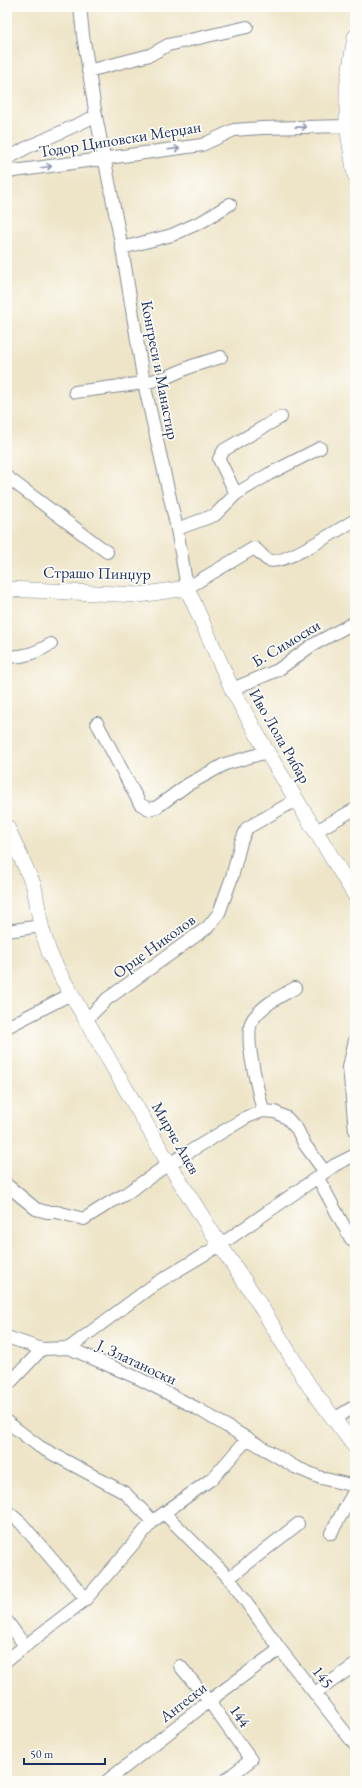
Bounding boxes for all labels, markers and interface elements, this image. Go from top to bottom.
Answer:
street label: Тодор Циповски Мерџан [37,116,203,162]
one-way arrow [294,123,307,131]
one-way arrow [167,145,180,153]
one-way arrow [39,163,52,171]
street label: Конгреси и Манастир [136,299,184,441]
street label: Страшо Пинџур [43,562,151,584]
street label: Б. Симоски [248,614,325,672]
street label: Иво Лола Рибар [244,685,316,787]
street label: Орце Николов [109,909,200,983]
street label: Мирче Ацев [147,1098,205,1178]
street label: Ј. Златаноски [92,1333,181,1390]
street label: 145 [308,1661,338,1693]
street label: Антески [154,1677,211,1728]
street label: 144 [225,1701,255,1732]
scale bar [24,1740,105,1766]
text: 50 m [30,1746,54,1762]

